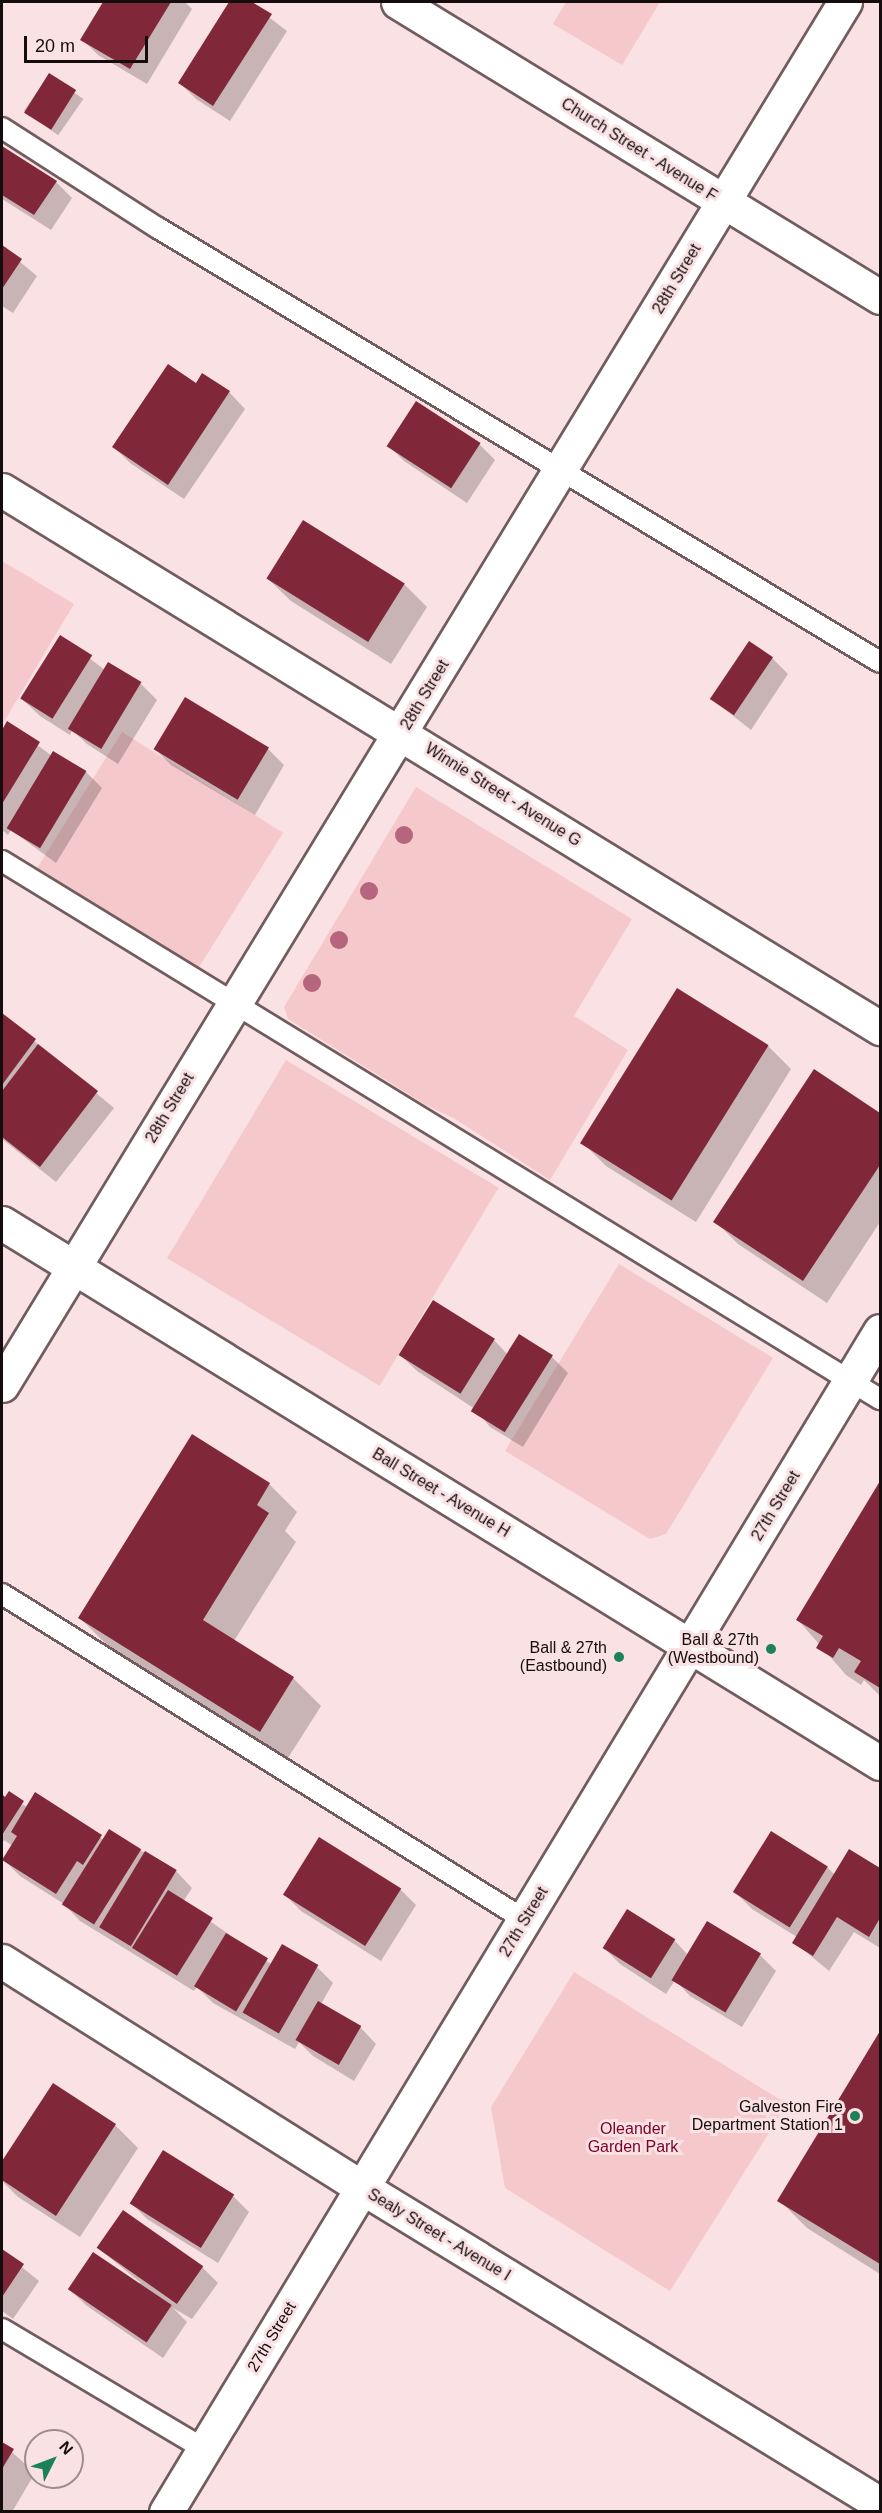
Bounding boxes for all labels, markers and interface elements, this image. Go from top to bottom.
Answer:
scale bar [27,24,152,62]
text: 20 m [35,36,75,56]
street label: Church Street - Avenue F [557,94,721,206]
street label: 28th Street [649,241,705,317]
street label: 28th Street [397,657,453,733]
street label: Winnie Street - Avenue G [421,739,585,851]
street label: 28th Street [142,1070,198,1146]
street label: Ball Street - Avenue H [368,1444,514,1542]
street label: 27th Street [748,1468,804,1544]
place label: Ball & 27th (Westbound) [668,1630,759,1668]
place label: Ball & 27th (Eastbound) [520,1638,607,1676]
marker: Ball & 27th (Westbound) [764,1642,778,1656]
marker: Ball & 27th (Eastbound) [612,1650,626,1664]
street label: 27th Street [496,1884,552,1960]
place label: Galveston Fire Department Station 1 [692,2097,843,2135]
marker: Galveston Fire Department Station 1 [848,2109,862,2123]
park label: Oleander Garden Park [588,2119,678,2157]
street label: Sealy Street - Avenue I [364,2184,514,2286]
street label: 27th Street [244,2299,300,2375]
north arrow [24,2429,84,2489]
text: N [56,2438,76,2458]

